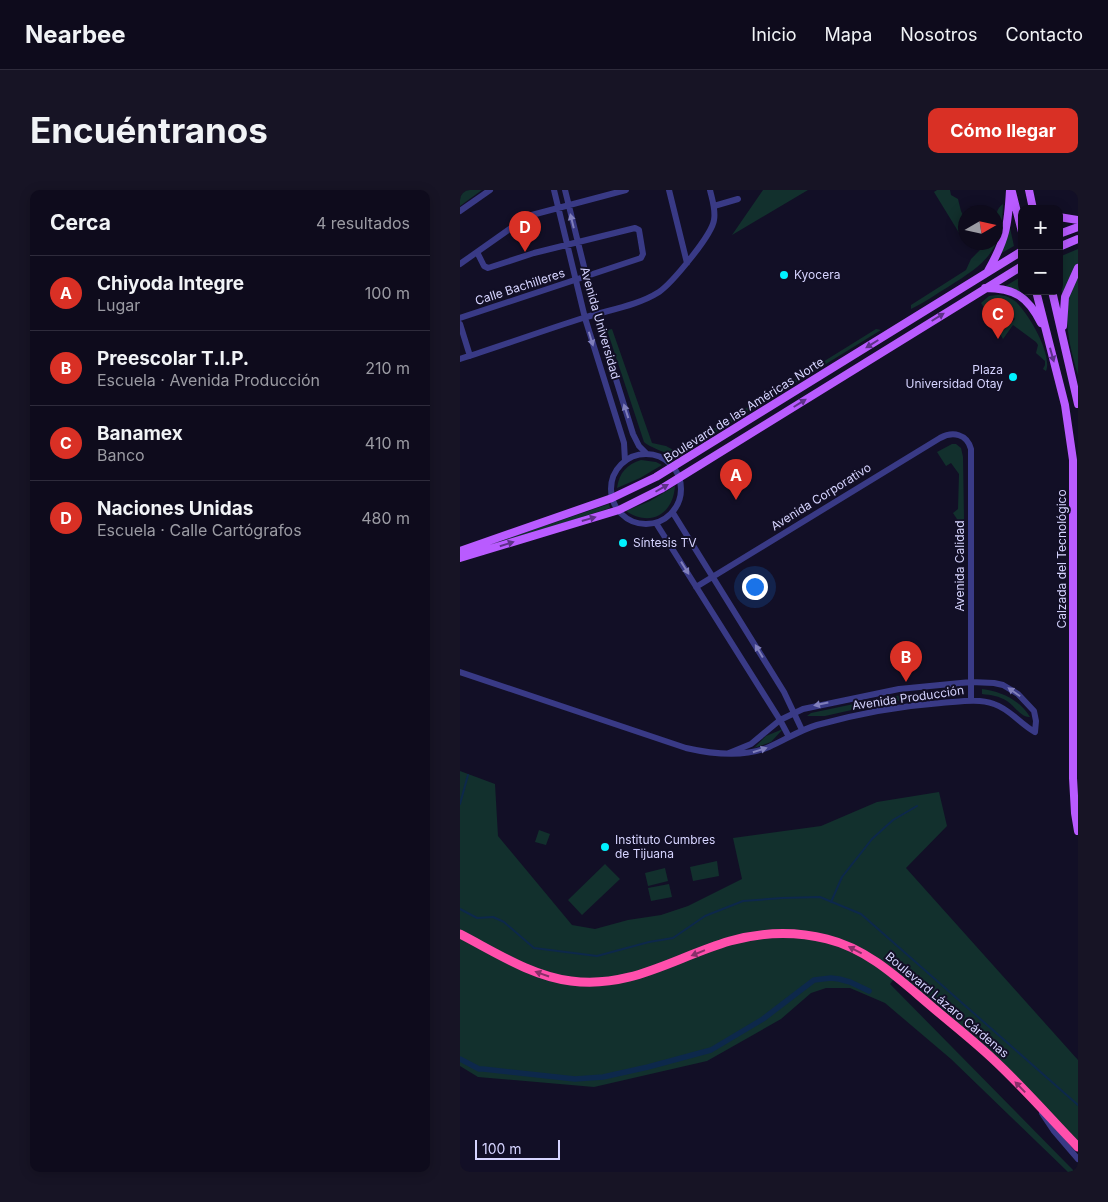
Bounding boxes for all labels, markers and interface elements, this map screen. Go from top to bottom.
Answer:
text: Nearbee [25,20,126,49]
text: Inicio [751,24,797,45]
text: Mapa [825,24,872,45]
text: Nosotros [900,24,978,45]
text: Contacto [1006,24,1083,45]
button: Cómo llegar [928,108,1078,153]
text: Encuéntranos [30,109,268,151]
north arrow [958,205,1003,250]
map controls [1018,205,1063,295]
button: + [1018,205,1063,250]
text: Cerca [50,210,111,235]
pin: D [509,211,541,252]
text: 4 resultados [316,213,410,233]
one-way arrow [568,214,576,229]
button: − [1018,250,1063,295]
street label: Calle Bachilleres [473,265,567,308]
street label: Avenida Universidad [577,265,624,381]
place label: Kyocera [794,267,840,282]
marker: Kyocera [778,269,790,281]
text: Chiyoda Integre [97,272,244,295]
text: A [60,283,72,303]
text: 100 m [365,283,410,303]
text: Lugar [97,295,140,315]
pin: C [982,298,1014,339]
one-way arrow [932,312,945,322]
one-way arrow [588,332,596,347]
one-way arrow [865,340,878,349]
text: Preescolar T.I.P. [97,347,249,370]
one-way arrow [1049,348,1057,363]
street label: Boulevard de las Américas Norte [661,354,827,465]
text: B [61,358,71,378]
text: 210 m [365,358,410,378]
place label: Plaza Universidad Otay [906,362,1003,391]
text: Escuela · Avenida Producción [97,370,320,390]
marker: Plaza Universidad Otay [1007,371,1019,383]
one-way arrow [793,398,806,407]
one-way arrow [621,404,629,419]
text: Banamex [97,422,183,445]
text: C [60,433,72,453]
text: 410 m [365,433,410,453]
text: Banco [97,445,145,465]
pin: A [720,459,752,500]
street label: Avenida Corporativo [768,460,874,534]
one-way arrow [655,484,669,493]
street label: Calzada del Tecnológico [1054,489,1069,629]
text: Naciones Unidas [97,497,253,520]
text: D [60,508,72,528]
text: 480 m [361,508,410,528]
one-way arrow [582,514,597,522]
text: Escuela · Calle Cartógrafos [97,520,302,540]
street label: Avenida Calidad [952,520,967,612]
place label: Síntesis TV [633,535,696,550]
marker: Síntesis TV [617,537,629,549]
one-way arrow [499,539,514,547]
one-way arrow [680,562,690,575]
your location [742,574,768,600]
pin: B [890,641,922,682]
one-way arrow [754,644,763,657]
street label: Avenida Producción [851,682,965,713]
one-way arrow [1007,687,1021,697]
one-way arrow [813,701,829,709]
one-way arrow [753,746,768,754]
place label: Instituto Cumbres de Tijuana [615,832,715,861]
marker: Instituto Cumbres de Tijuana [599,841,611,853]
one-way arrow [848,946,863,954]
one-way arrow [691,949,706,957]
street label: Boulevard Lázaro Cárdenas [883,949,1012,1061]
one-way arrow [534,970,549,978]
one-way arrow [1015,1081,1027,1093]
scale bar [475,1137,560,1160]
text: 100 m [482,1140,522,1157]

